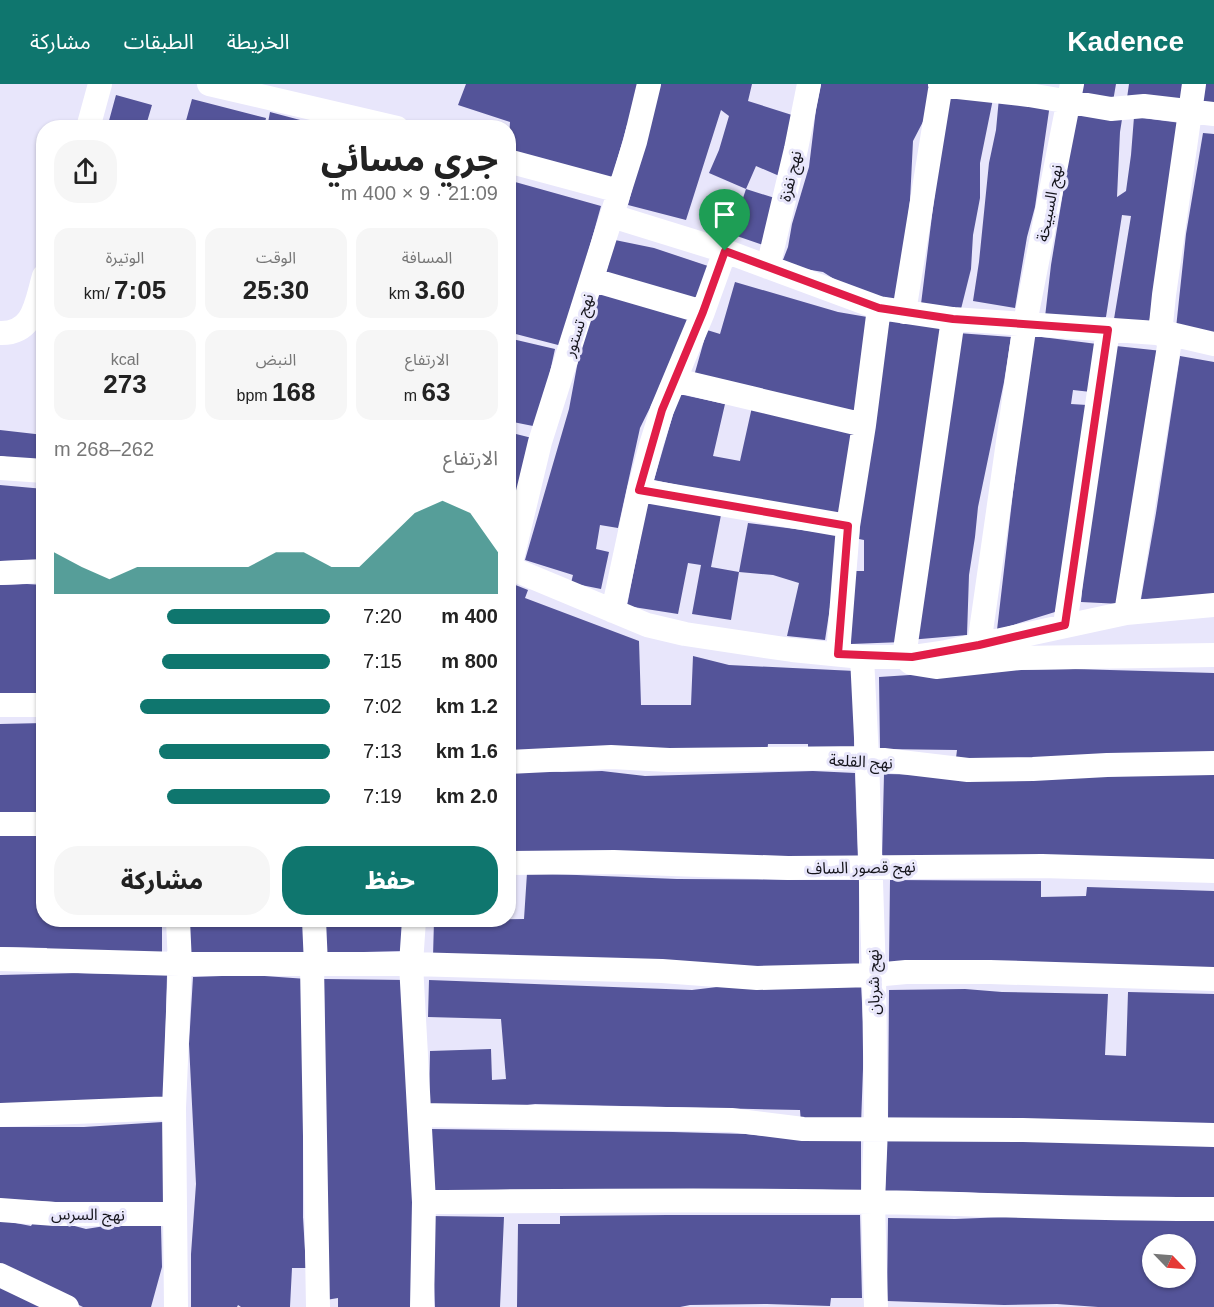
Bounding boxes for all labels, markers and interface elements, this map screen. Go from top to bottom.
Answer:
text: Kadence [1067,26,1184,57]
text: مشاركة [30,30,91,53]
text: الطبقات [124,30,194,53]
text: الخريطة [227,30,290,53]
button: share [54,140,117,203]
text: جري مسائي [321,141,498,178]
street label: نهج نفزة [776,149,808,204]
street label: نهج السبيخة [1034,163,1069,244]
text: 21:09 · 9 × 400 m [341,182,498,204]
pin [699,189,750,251]
icon: arrive [708,198,741,231]
text: الوتيرة [106,249,144,266]
text: الوقت [256,249,296,266]
text: المسافة [402,249,452,266]
text: 7:05 [114,275,166,305]
text: 25:30 [243,275,309,305]
text: 3.60 [415,275,465,305]
text: /km [84,285,114,302]
text: km [389,285,415,302]
street label: نهج تستور [560,292,600,361]
text: kcal [111,351,139,368]
text: النبض [256,351,296,368]
text: الارتفاع [405,351,449,368]
text: 273 [103,369,147,399]
text: 168 [272,377,315,407]
text: 63 [421,377,450,407]
text: bpm [237,387,272,404]
text: m [404,387,421,404]
text: 262–268 m [54,438,154,460]
text: الارتفاع [443,447,498,469]
text: 7:20 [363,605,402,627]
text: 400 m [441,605,498,627]
text: 7:15 [363,650,402,672]
text: 800 m [441,650,498,672]
text: 7:02 [363,695,402,717]
text: 1.2 km [436,695,498,717]
text: 7:13 [363,740,402,762]
text: 1.6 km [436,740,498,762]
street label: نهج القلعة [828,751,893,776]
text: 7:19 [363,785,402,807]
text: 2.0 km [436,785,498,807]
button: مشاركة [54,846,270,915]
button: حفظ [282,846,498,915]
street label: نهج قصور الساف [806,858,916,881]
street label: نهج شربان [864,949,887,1015]
street label: نهج السرس [51,1205,125,1228]
north arrow [1142,1234,1196,1288]
map controls [1142,1234,1196,1288]

